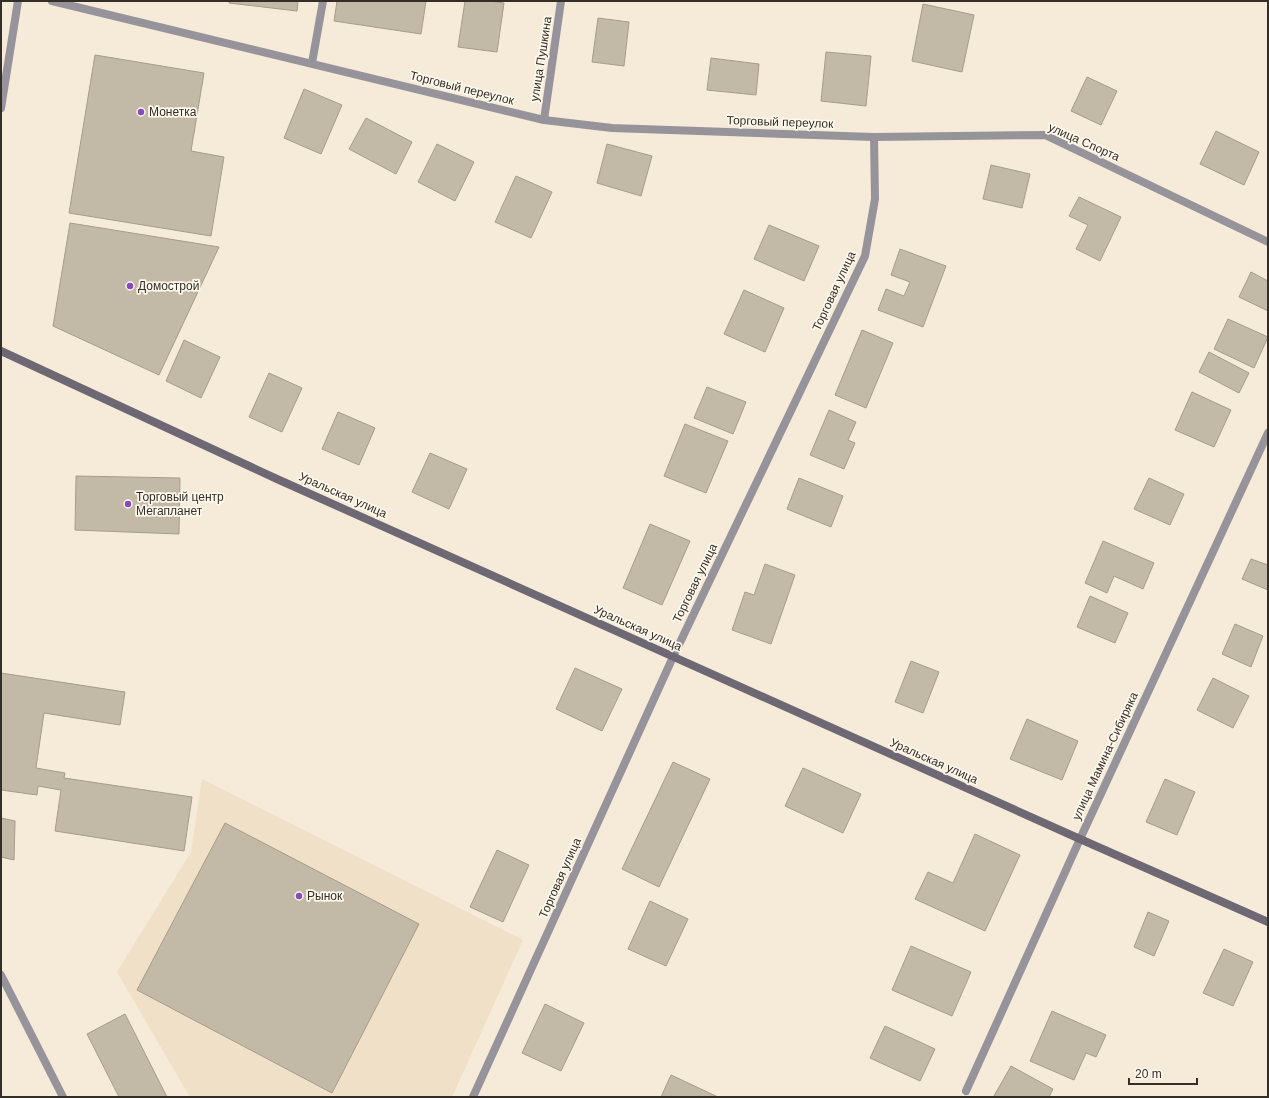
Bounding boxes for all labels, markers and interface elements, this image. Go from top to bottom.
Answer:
street label: улица Пушкина [527,15,555,102]
street label: Торговый переулок [409,68,516,108]
place label: Монетка [149,105,197,119]
marker: Монетка [136,107,146,117]
street label: Торговый переулок [726,113,834,131]
street label: улица Спорта [1046,120,1122,164]
street label: Торговая улица [809,249,859,333]
place label: Домострой [138,279,199,293]
marker: Домострой [125,281,135,291]
street label: Уральская улица [297,469,389,521]
place label: Торговый центр Мегапланет [136,490,224,518]
marker: Торговый центр Мегапланет [123,499,133,509]
street label: Торговая улица [670,541,720,625]
street label: Уральская улица [592,602,684,654]
street label: улица Мамина-Сибиряка [1069,690,1141,822]
street label: Уральская улица [888,735,980,787]
street label: Торговая улица [536,835,584,920]
place label: Рынок [307,889,343,903]
marker: Рынок [294,891,304,901]
scale bar [1129,1060,1197,1086]
text: 20 m [1135,1067,1162,1081]

